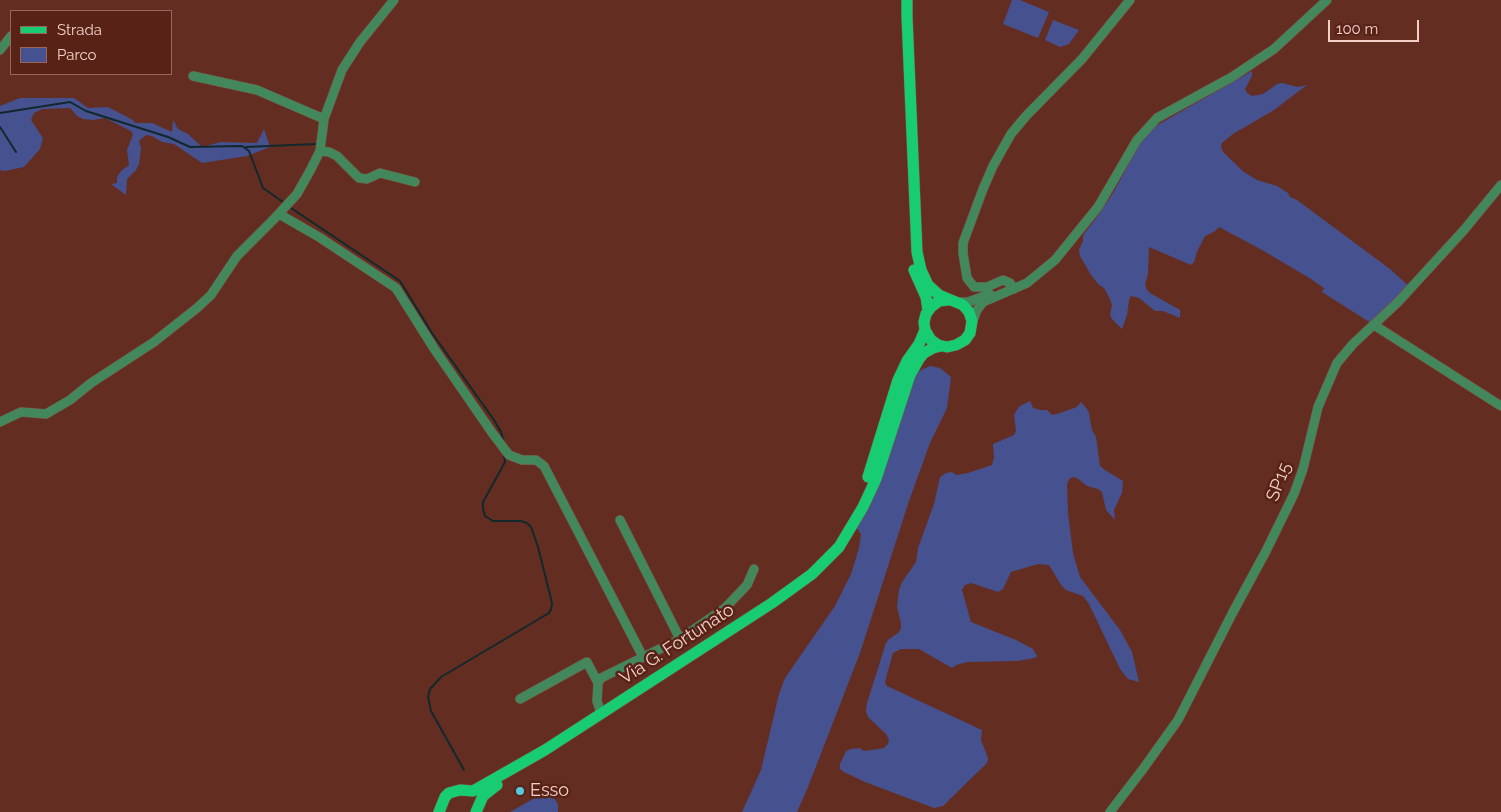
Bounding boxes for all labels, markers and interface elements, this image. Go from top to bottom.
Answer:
legend [10,10,172,75]
scale bar [1331,10,1422,42]
text: 100 m [1336,20,1378,38]
text: Strada [57,21,102,39]
text: Parco [57,46,97,64]
street label: SP15 [1262,460,1296,504]
street label: Via G. Fortunato [616,599,738,689]
place label: Esso [530,780,569,802]
marker: Esso [514,785,526,797]

